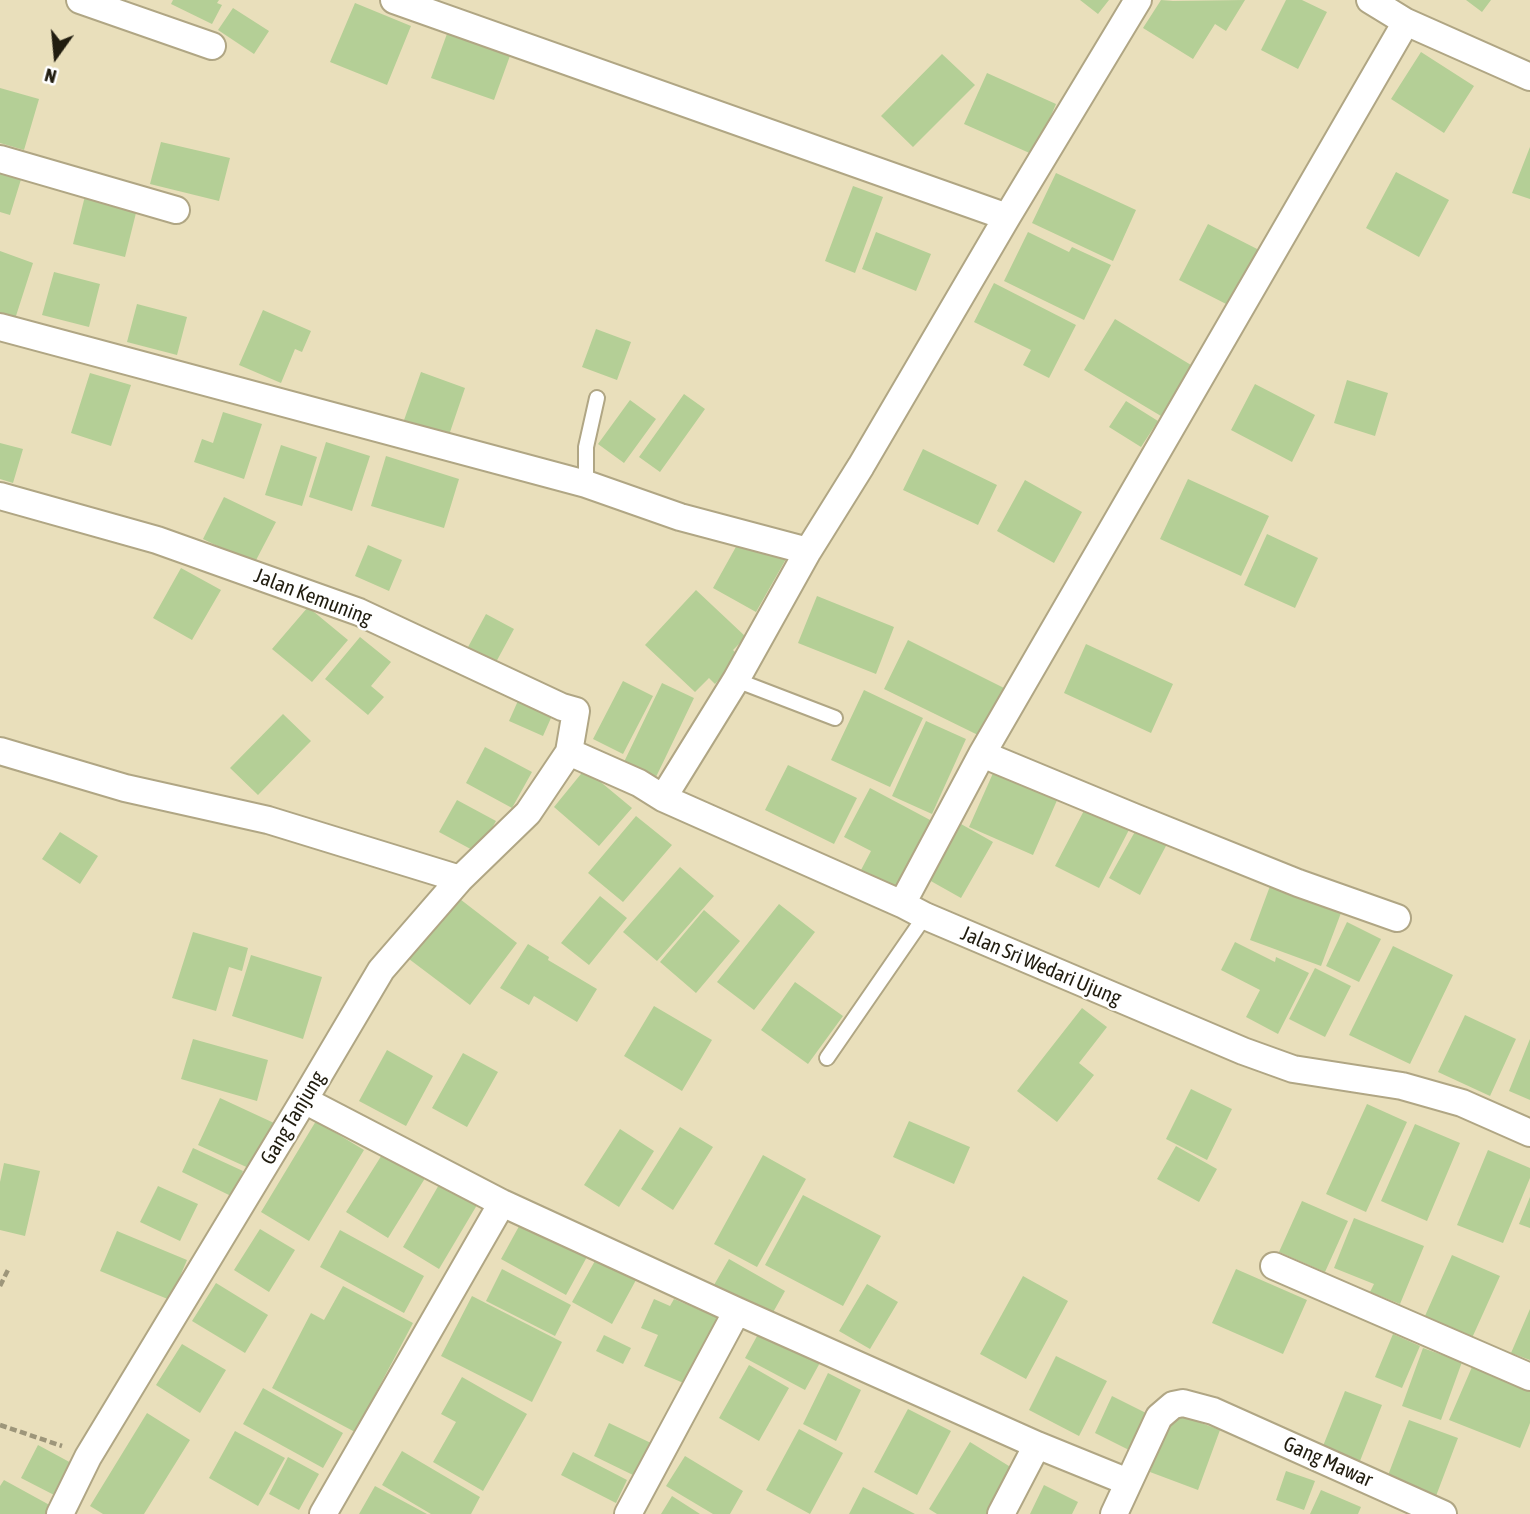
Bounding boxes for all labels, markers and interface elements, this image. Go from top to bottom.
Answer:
north arrow [21,21,91,91]
text: N [42,64,59,88]
street label: Jalan Kemuning [251,563,375,631]
street label: Jalan Sri Wedari Ujung [957,921,1125,1011]
street label: Gang Tanjung [255,1067,331,1169]
street label: Gang Mawar [1279,1431,1377,1493]

